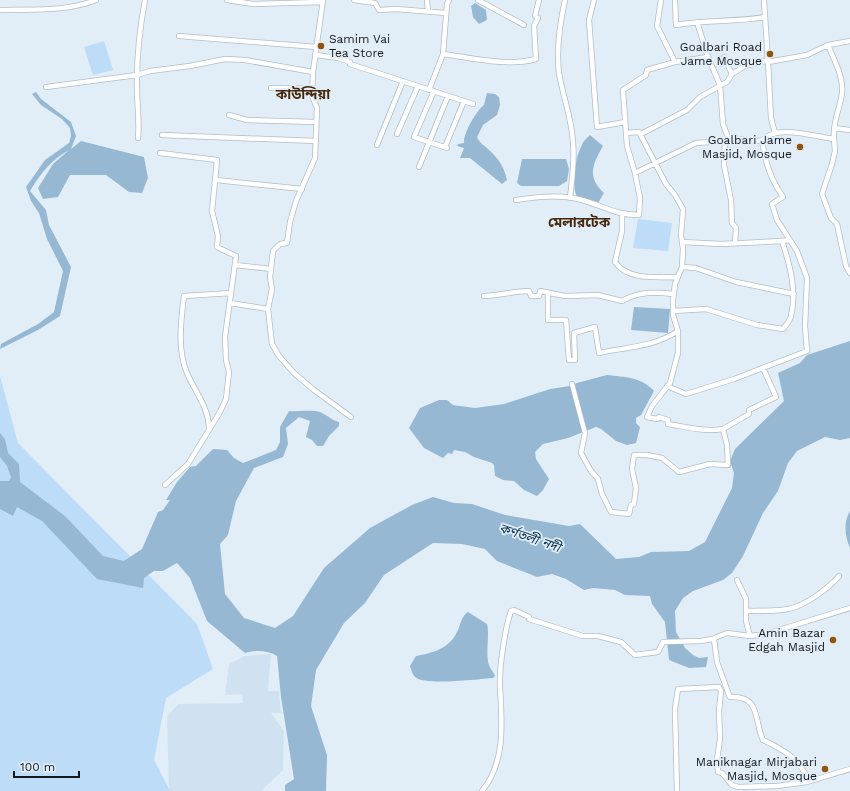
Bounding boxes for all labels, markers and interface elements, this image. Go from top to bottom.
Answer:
place label: Samim Vai Tea Store [329,32,390,60]
place label: Goalbari Road Jame Mosque [680,40,762,68]
marker: Samim Vai Tea Store [316,41,326,51]
marker: Goalbari Road Jame Mosque [765,49,775,59]
district label: কাউন্দিয়া [275,86,331,102]
place label: Goalbari Jame Masjid, Mosque [702,133,792,161]
marker: Goalbari Jame Masjid, Mosque [795,142,805,152]
district label: মেলারটেক [548,214,611,230]
water label: কর্ণতলী নদী [497,520,565,556]
place label: Amin Bazar Edgah Masjid [748,626,825,654]
marker: Amin Bazar Edgah Masjid [828,635,838,645]
scale bar [14,753,79,779]
place label: Maniknagar Mirjabari Masjid, Mosque [696,755,817,783]
text: 100 m [20,760,55,774]
marker: Maniknagar Mirjabari Masjid, Mosque [820,764,830,774]

